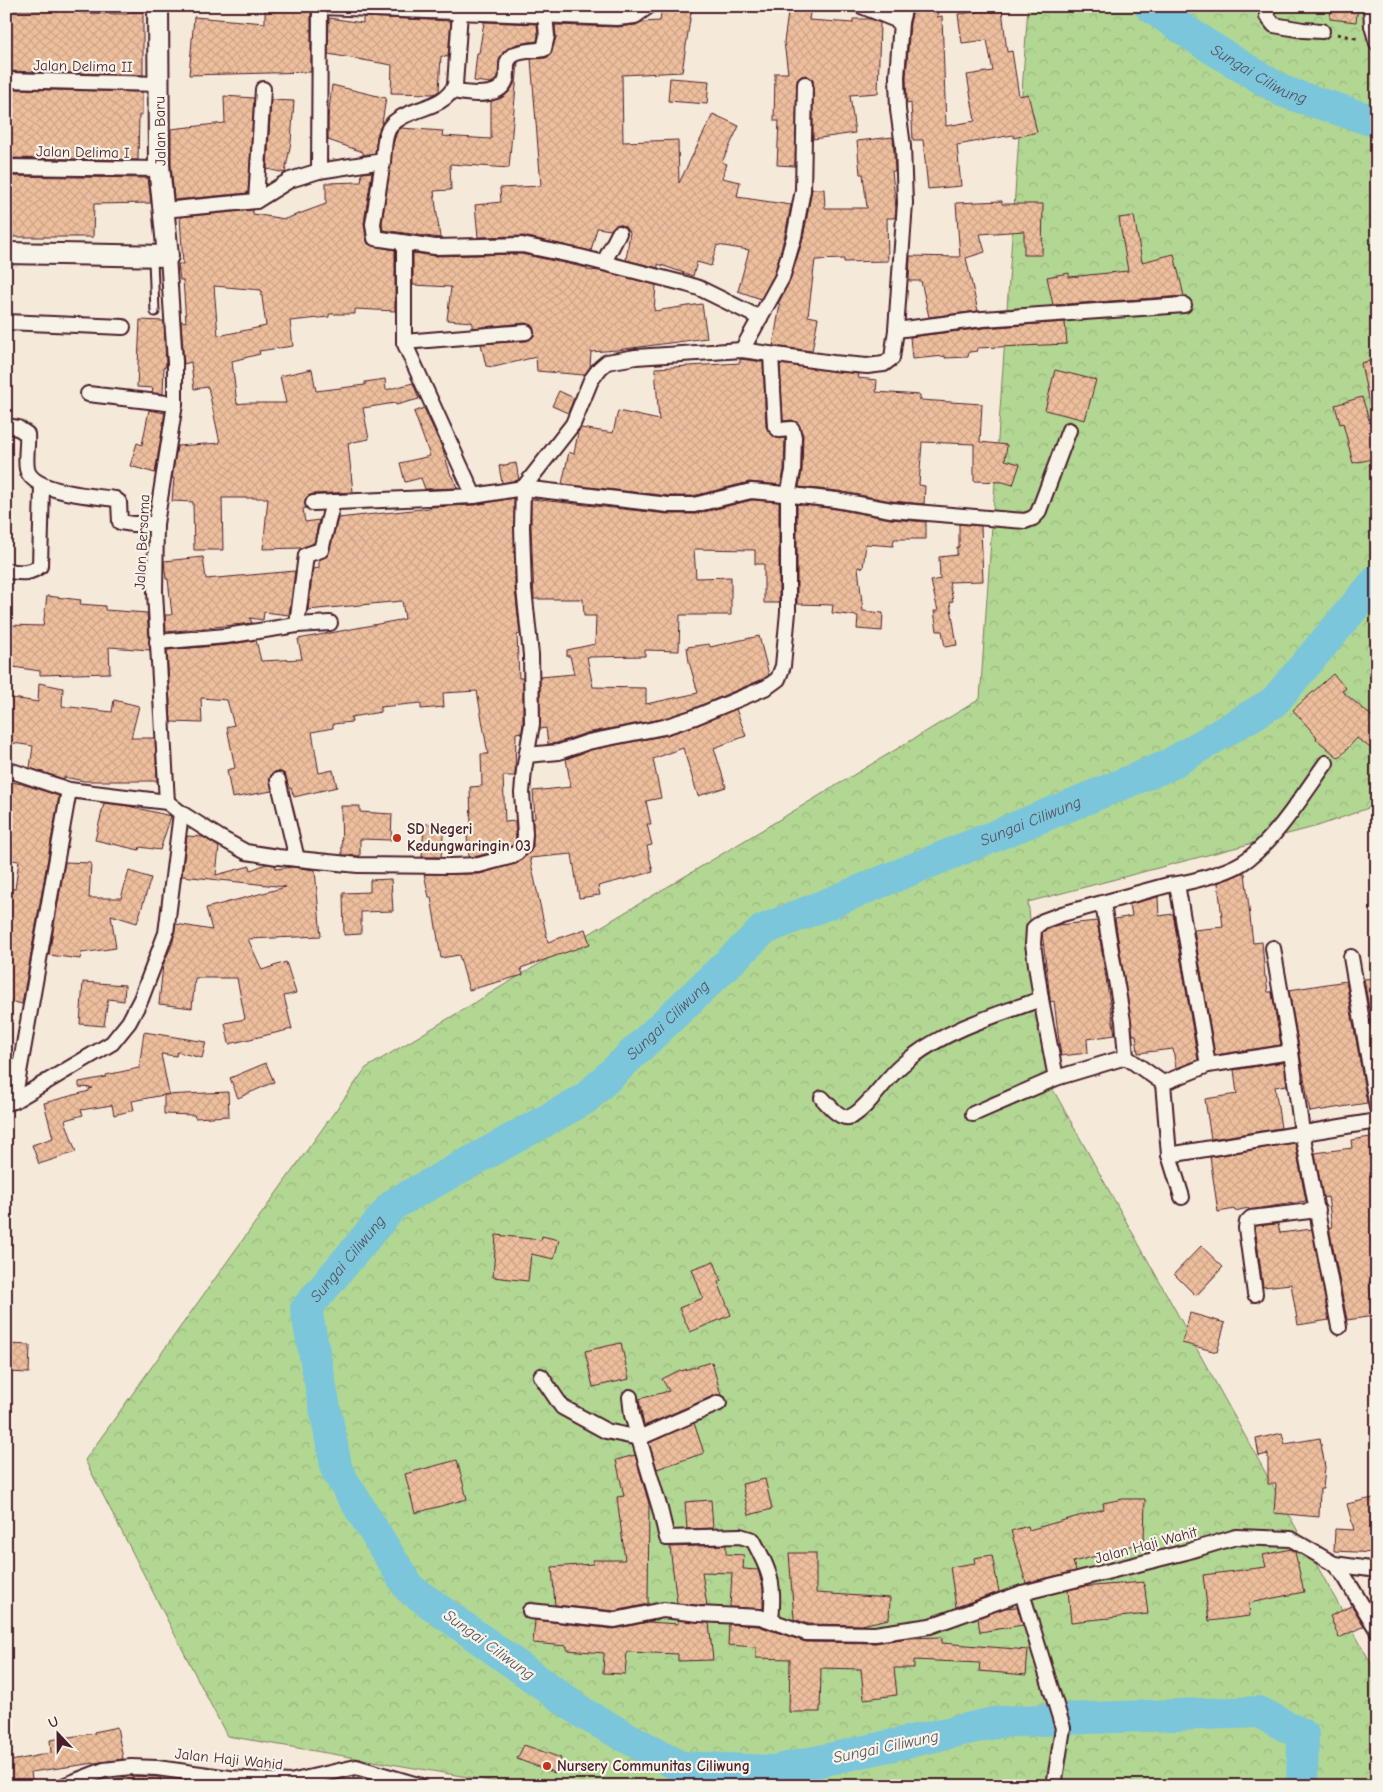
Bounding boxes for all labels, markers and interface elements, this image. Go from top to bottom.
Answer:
water label: Sungai Ciliwung [1208,41,1309,108]
street label: Jalan Delima II [33,56,133,76]
street label: Jalan Baru [150,96,170,166]
street label: Jalan Delima I [36,142,130,162]
street label: Jalan Bersama [131,494,153,590]
water label: Sungai Ciliwung [978,793,1084,850]
place label: SD Negeri Kedungwaringin 03 [407,820,531,855]
marker: SD Negeri Kedungwaringin 03 [391,832,403,844]
water label: Sungai Ciliwung [623,977,713,1064]
water label: Sungai Ciliwung [307,1212,389,1306]
street label: Jalan Haji Wahit [1093,1523,1200,1567]
water label: Sungai Ciliwung [440,1606,538,1684]
north arrow [32,1710,82,1760]
text: U [46,1713,61,1732]
water label: Sungai Ciliwung [832,1727,940,1767]
street label: Jalan Haji Wahid [174,1744,284,1774]
place label: Nursery Communitas Ciliwung [557,1757,750,1775]
marker: Nursery Communitas Ciliwung [541,1760,553,1772]

